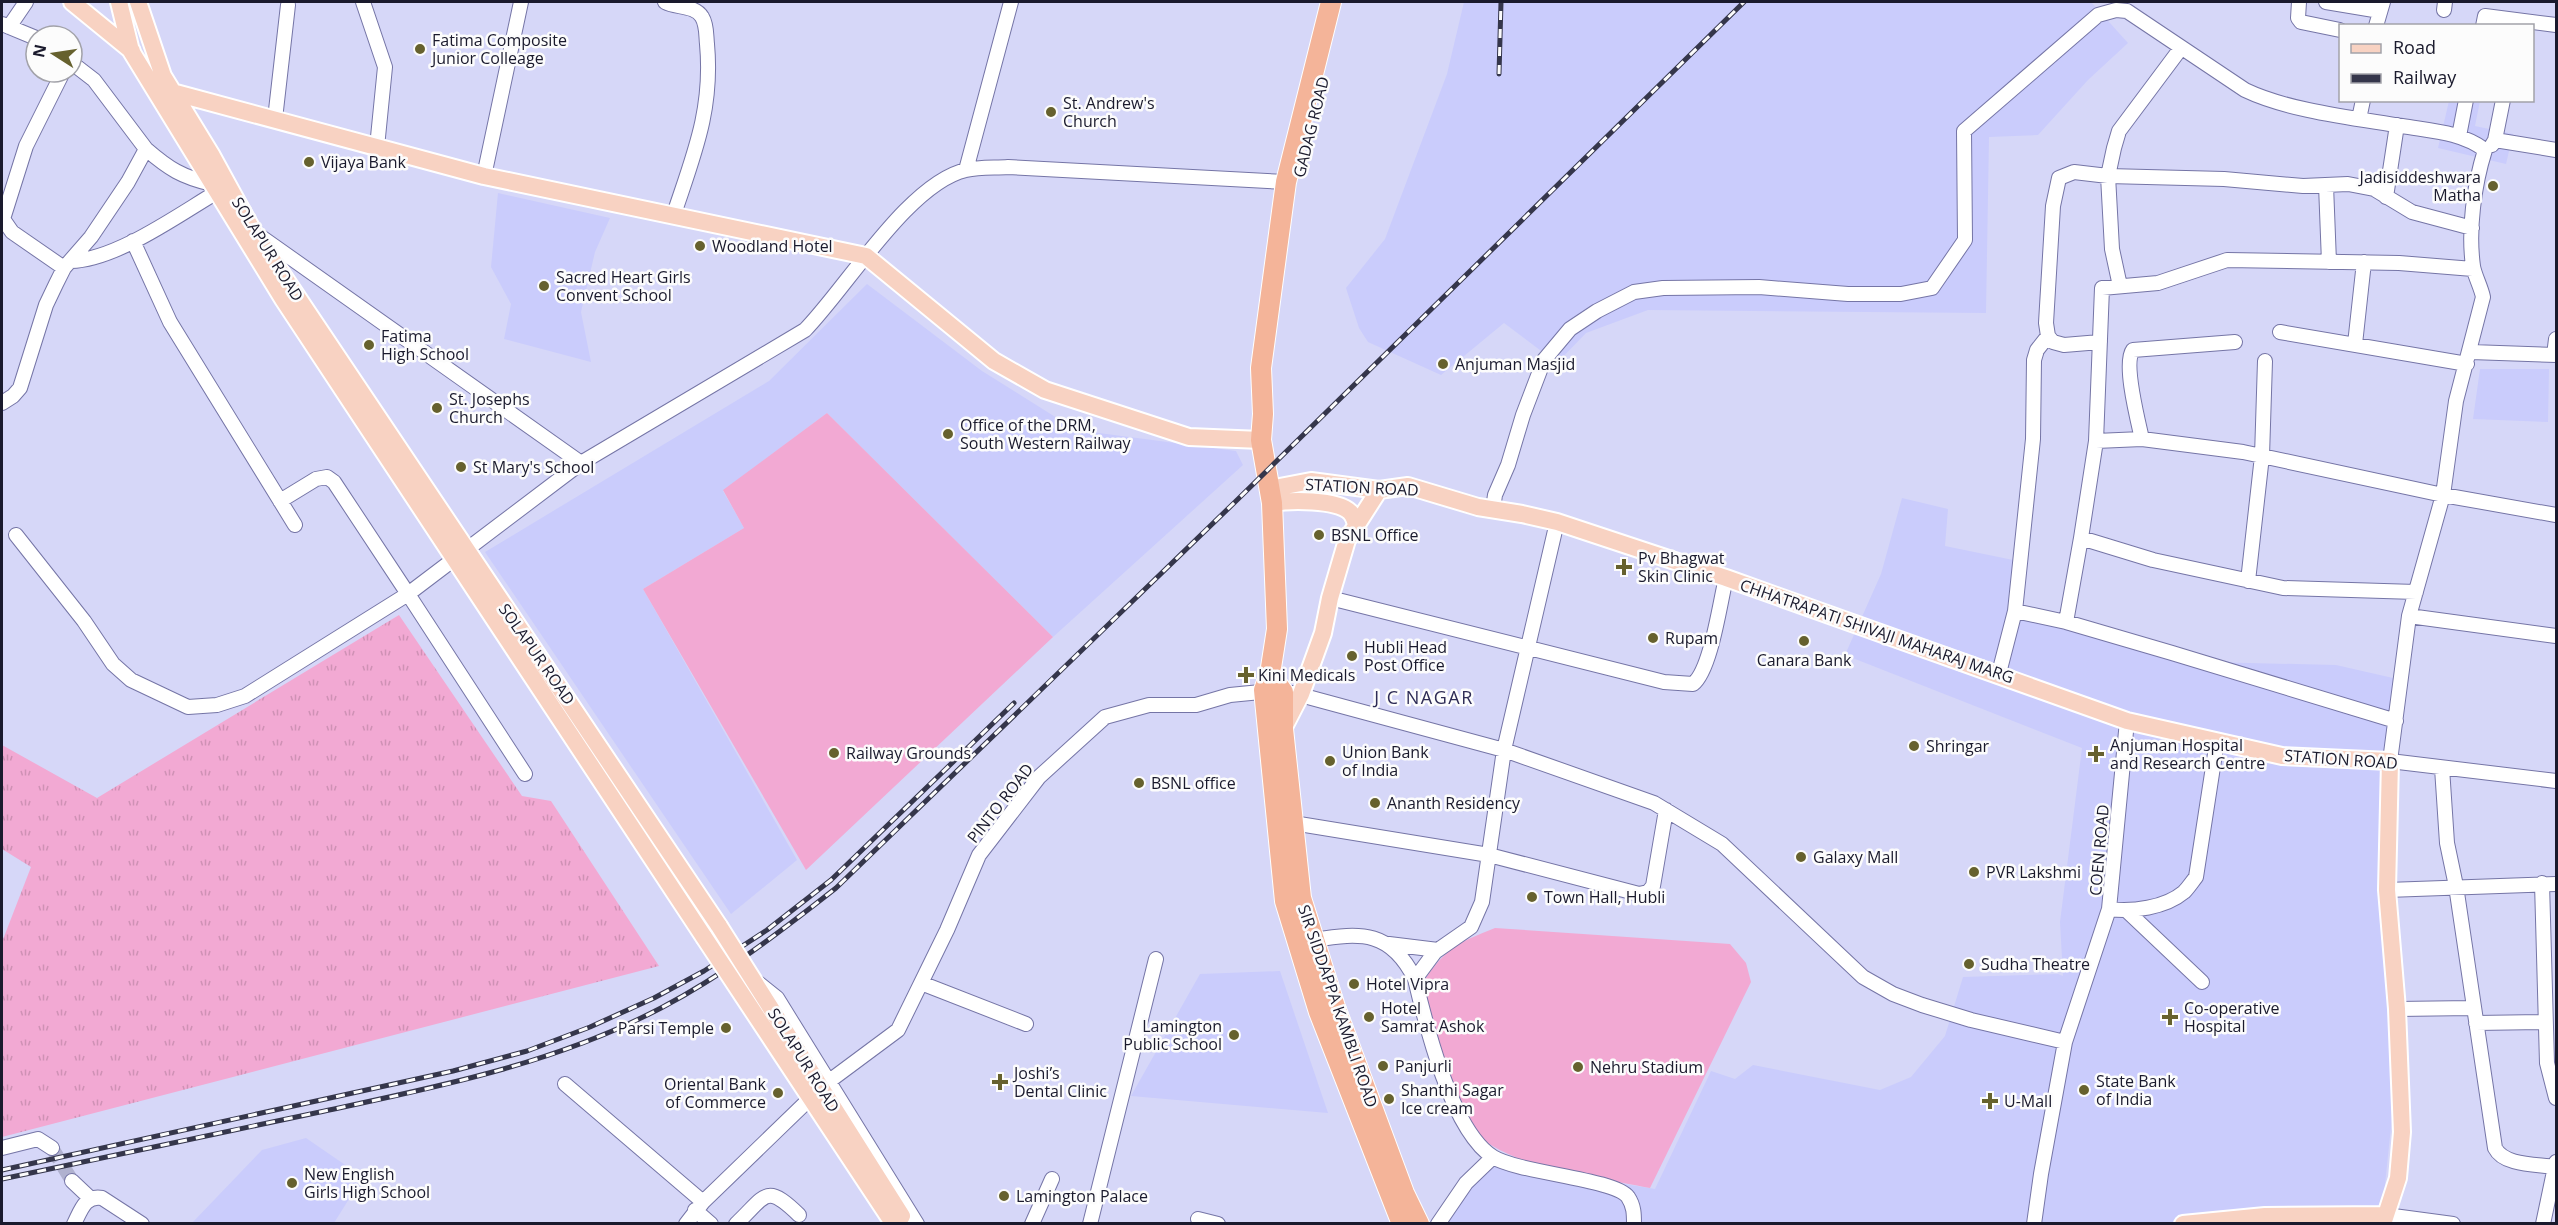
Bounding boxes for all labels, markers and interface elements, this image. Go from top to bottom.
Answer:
north arrow [24,24,84,84]
legend [2339,24,2534,102]
place label: Fatima Composite Junior Colleage [430,29,567,69]
text: Road [2393,35,2436,59]
text: N [27,42,51,60]
marker: Fatima Composite Junior Colleage [413,42,427,56]
text: Railway [2393,65,2457,89]
street label: GADAG ROAD [1288,74,1334,180]
place label: St. Andrew's Church [1063,92,1155,132]
marker: St. Andrew's Church [1044,105,1058,119]
place label: Vijaya Bank [321,151,407,173]
marker: Vijaya Bank [302,155,316,169]
place label: Jadisiddeshwara Matha [2358,166,2481,206]
marker: Jadisiddeshwara Matha [2486,179,2500,193]
street label: SOLAPUR ROAD [227,193,309,305]
place label: Woodland Hotel [712,235,833,257]
marker: Woodland Hotel [693,239,707,253]
place label: Sacred Heart Girls Convent School [556,266,691,306]
marker: Sacred Heart Girls Convent School [537,279,551,293]
place label: Fatima High School [381,325,469,365]
marker: Fatima High School [362,338,376,352]
place label: Anjuman Masjid [1455,353,1575,375]
marker: Anjuman Masjid [1436,357,1450,371]
place label: St. Josephs Church [449,388,530,428]
marker: St. Josephs Church [430,401,444,415]
place label: Office of the DRM, South Western Railway [960,414,1132,454]
marker: Office of the DRM, South Western Railway [941,427,955,441]
place label: St Mary's School [473,456,594,478]
marker: St Mary's School [454,460,468,474]
street label: STATION ROAD [1305,473,1419,501]
place label: BSNL Office [1331,524,1419,546]
marker: BSNL Office [1312,528,1326,542]
place label: Pv Bhagwat Skin Clinic [1638,547,1725,587]
marker: Pv Bhagwat Skin Clinic [1615,558,1633,576]
street label: CHHATRAPATI SHIVAJI MAHARAJ MARG [1737,574,2017,688]
street label: SOLAPUR ROAD [494,599,580,709]
place label: Rupam [1665,627,1718,649]
marker: Rupam [1646,631,1660,645]
marker: Canara Bank [1797,634,1811,648]
place label: Hubli Head Post Office [1364,636,1447,676]
marker: Hubli Head Post Office [1345,649,1359,663]
place label: Canara Bank [1757,649,1852,671]
place label: Kini Medicals [1258,664,1355,686]
marker: Kini Medicals [1239,668,1253,682]
district label: J C NAGAR [1372,685,1474,709]
place label: Anjuman Hospital and Research Centre [2110,734,2265,774]
place label: Shringar [1926,735,1990,757]
marker: Shringar [1907,739,1921,753]
place label: Union Bank of India [1342,741,1429,781]
place label: Railway Grounds [846,742,971,764]
street label: STATION ROAD [2284,744,2398,774]
marker: Anjuman Hospital and Research Centre [2087,745,2105,763]
marker: Railway Grounds [827,746,841,760]
marker: Union Bank of India [1323,754,1337,768]
street label: PINTO ROAD [962,759,1038,847]
place label: BSNL office [1151,772,1236,794]
marker: BSNL office [1132,776,1146,790]
place label: Ananth Residency [1387,792,1521,814]
marker: Ananth Residency [1368,796,1382,810]
street label: COEN ROAD [2084,803,2114,897]
place label: Galaxy Mall [1813,846,1898,868]
marker: Galaxy Mall [1794,850,1808,864]
place label: PVR Lakshmi [1986,861,2081,883]
marker: PVR Lakshmi [1967,865,1981,879]
place label: Town Hall, Hubli [1544,886,1665,908]
marker: Town Hall, Hubli [1525,890,1539,904]
street label: SIR SIDDAPPA KAMBLI ROAD [1293,902,1383,1110]
place label: Sudha Theatre [1981,953,2090,975]
marker: Sudha Theatre [1962,957,1976,971]
place label: Hotel Vipra [1366,973,1449,995]
marker: Hotel Vipra [1347,977,1361,991]
place label: Hotel Samrat Ashok [1381,997,1485,1037]
place label: Co-operative Hospital [2184,997,2279,1037]
street label: SOLAPUR ROAD [763,1004,845,1116]
marker: Co-operative Hospital [2161,1008,2179,1026]
marker: Hotel Samrat Ashok [1362,1010,1376,1024]
place label: Lamington Public School [1123,1015,1222,1055]
place label: Parsi Temple [618,1017,714,1039]
marker: Parsi Temple [719,1021,733,1035]
marker: Lamington Public School [1227,1028,1241,1042]
place label: Panjurli [1395,1055,1452,1077]
place label: Nehru Stadium [1590,1056,1703,1078]
marker: Panjurli [1376,1059,1390,1073]
marker: Nehru Stadium [1571,1060,1585,1074]
place label: Joshi’s Dental Clinic [1012,1062,1107,1102]
place label: State Bank of India [2096,1070,2176,1110]
place label: Oriental Bank of Commerce [664,1073,767,1113]
marker: Joshi’s Dental Clinic [991,1073,1009,1091]
place label: Shanthi Sagar Ice cream [1401,1079,1504,1119]
marker: State Bank of India [2077,1083,2091,1097]
marker: Oriental Bank of Commerce [771,1086,785,1100]
place label: U-Mall [2004,1090,2052,1112]
marker: Shanthi Sagar Ice cream [1382,1092,1396,1106]
marker: U-Mall [1981,1092,1999,1110]
place label: New English Girls High School [304,1163,430,1203]
marker: New English Girls High School [285,1176,299,1190]
place label: Lamington Palace [1016,1185,1148,1207]
marker: Lamington Palace [997,1189,1011,1203]

